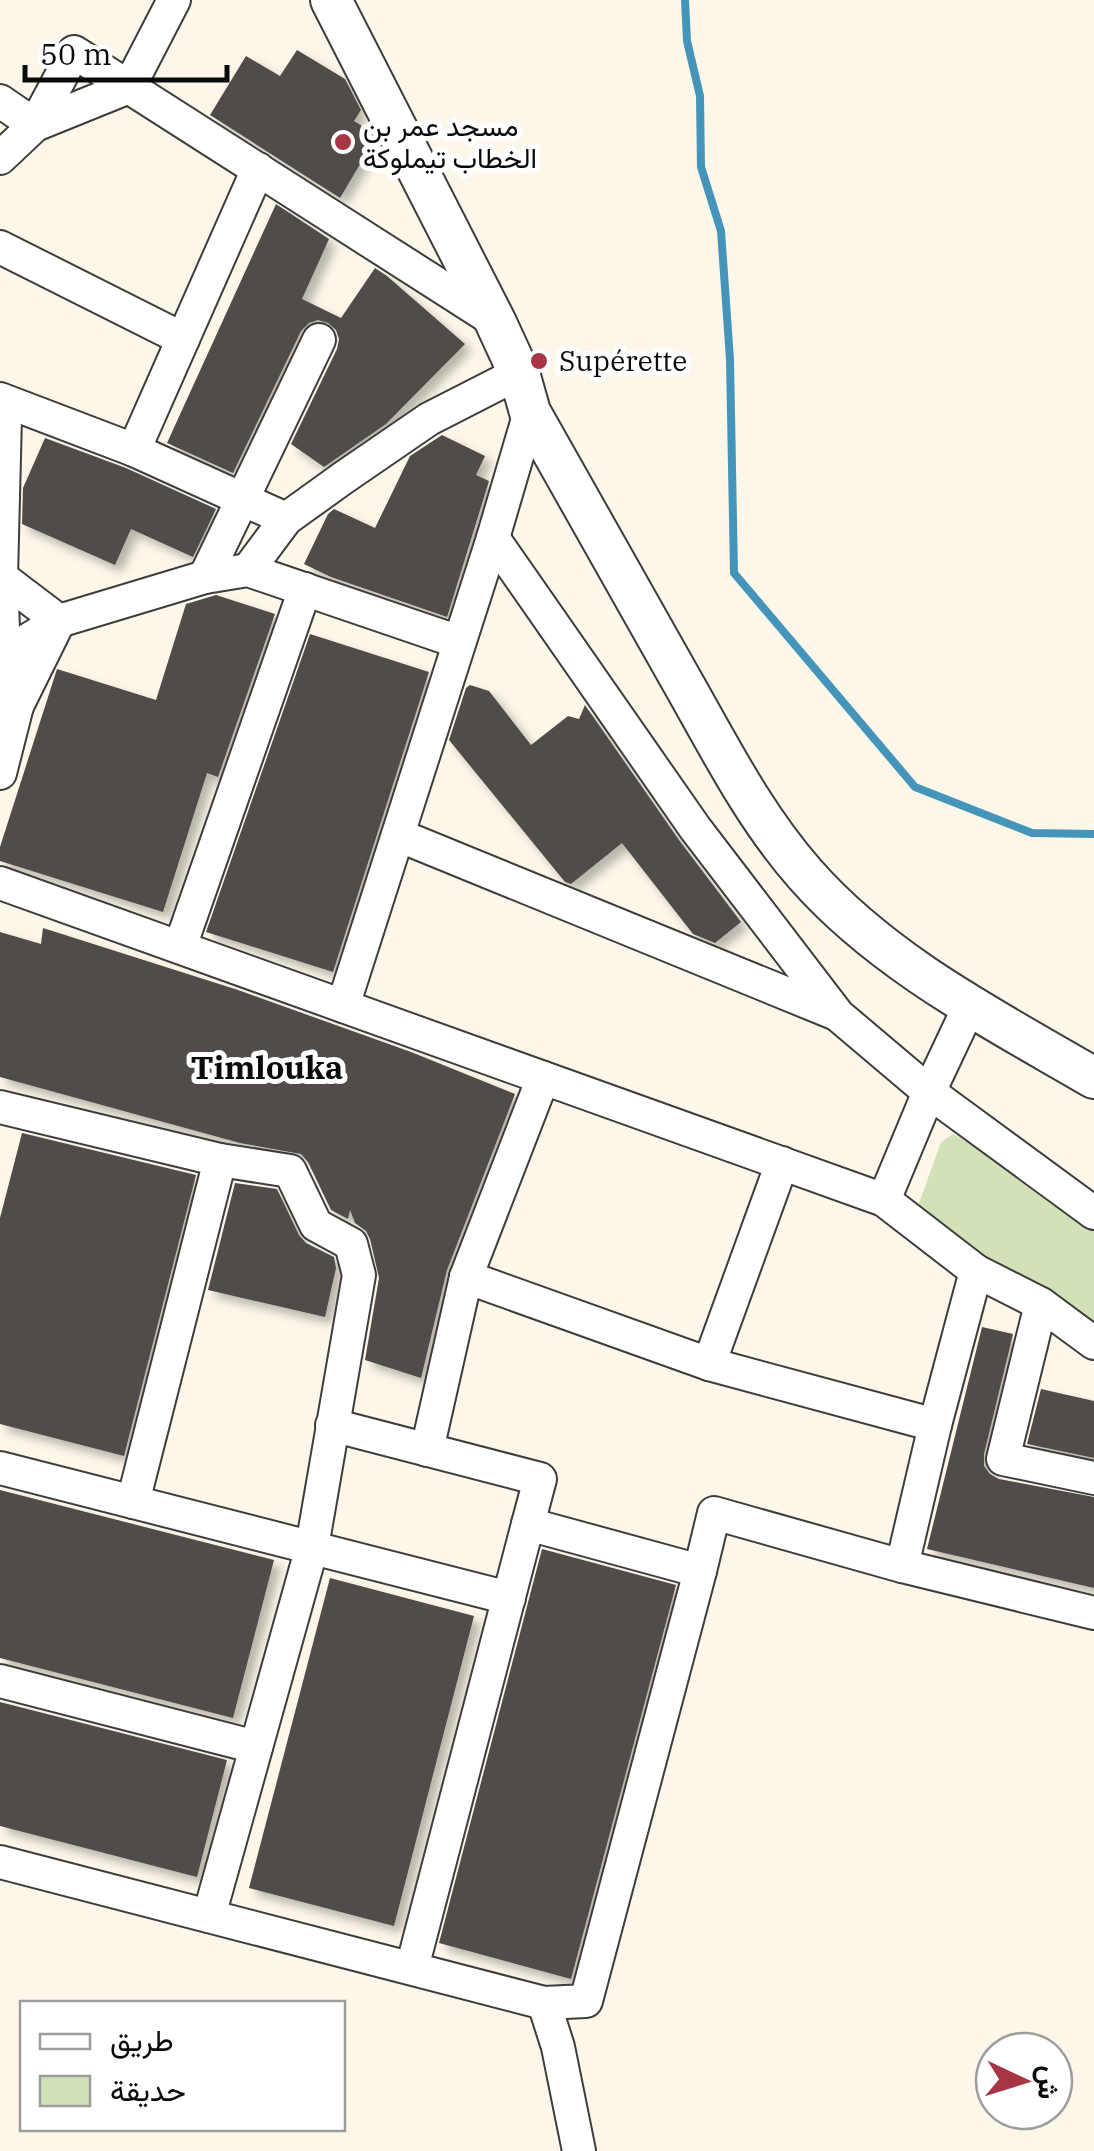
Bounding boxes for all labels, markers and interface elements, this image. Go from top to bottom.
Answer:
scale bar [25,20,228,82]
text: 50 m [40,34,112,73]
place label: مسجد عمر بن الخطاب تيملوكة [363,107,537,176]
marker: مسجد عمر بن الخطاب تيملوكة [332,131,354,153]
place label: Supérette [559,342,687,379]
marker: Supérette [528,350,550,372]
district label: Timlouka [191,1046,343,1088]
legend [20,2001,345,2131]
text: طريق [110,2020,174,2059]
north arrow [974,2031,1074,2131]
text: ش [1030,2065,1069,2101]
text: حديقة [110,2070,186,2109]

